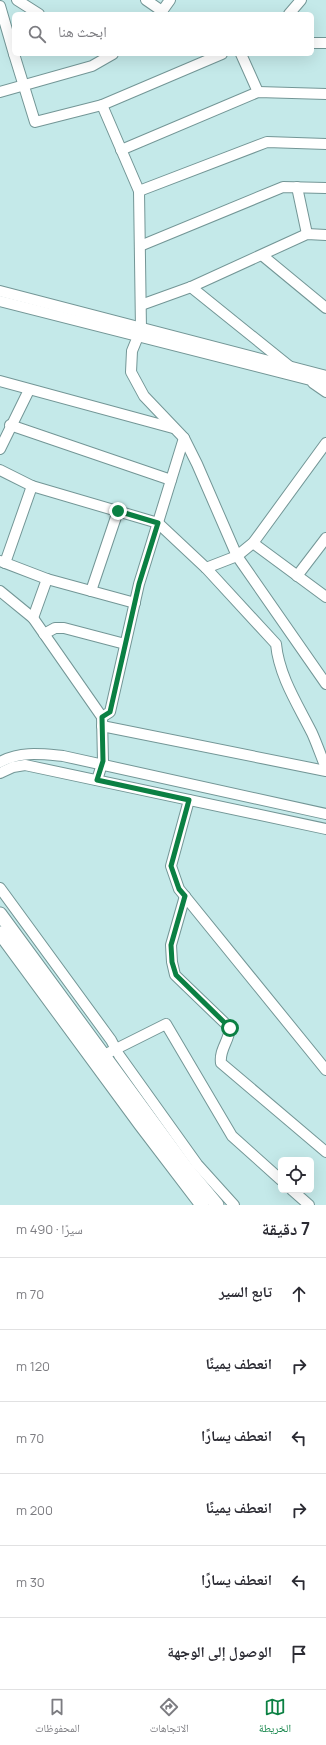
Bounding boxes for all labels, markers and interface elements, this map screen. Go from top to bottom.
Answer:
search box [12,12,314,56]
text: ابحث هنا [58,21,107,42]
icon: search [26,23,48,45]
route end [109,502,127,520]
route start [221,1019,239,1037]
map controls [278,1157,314,1193]
button: locate [278,1157,314,1193]
text: 7 دقيقة [262,1217,310,1240]
text: سيرًا · 490 m [16,1220,83,1238]
text: تابع السير [219,1281,272,1302]
icon: ahead [288,1283,310,1305]
text: 70 m [16,1285,44,1303]
text: انعطف يمينًا [205,1353,272,1374]
icon: right [288,1355,310,1377]
text: 120 m [16,1357,50,1375]
text: انعطف يسارًا [201,1425,272,1446]
icon: left [288,1427,310,1449]
text: 70 m [16,1429,44,1447]
text: انعطف يمينًا [205,1497,272,1518]
icon: right [288,1499,310,1521]
text: 200 m [16,1501,53,1519]
text: انعطف يسارًا [201,1569,272,1590]
icon: left [288,1571,310,1593]
text: 30 m [16,1573,45,1591]
text: الوصول إلى الوجهة [167,1641,272,1662]
icon: arrive [288,1643,310,1665]
tab: المحفوظات [35,1696,80,1739]
tab: الاتجاهات [150,1696,189,1739]
tab: الخريطة [259,1696,291,1739]

